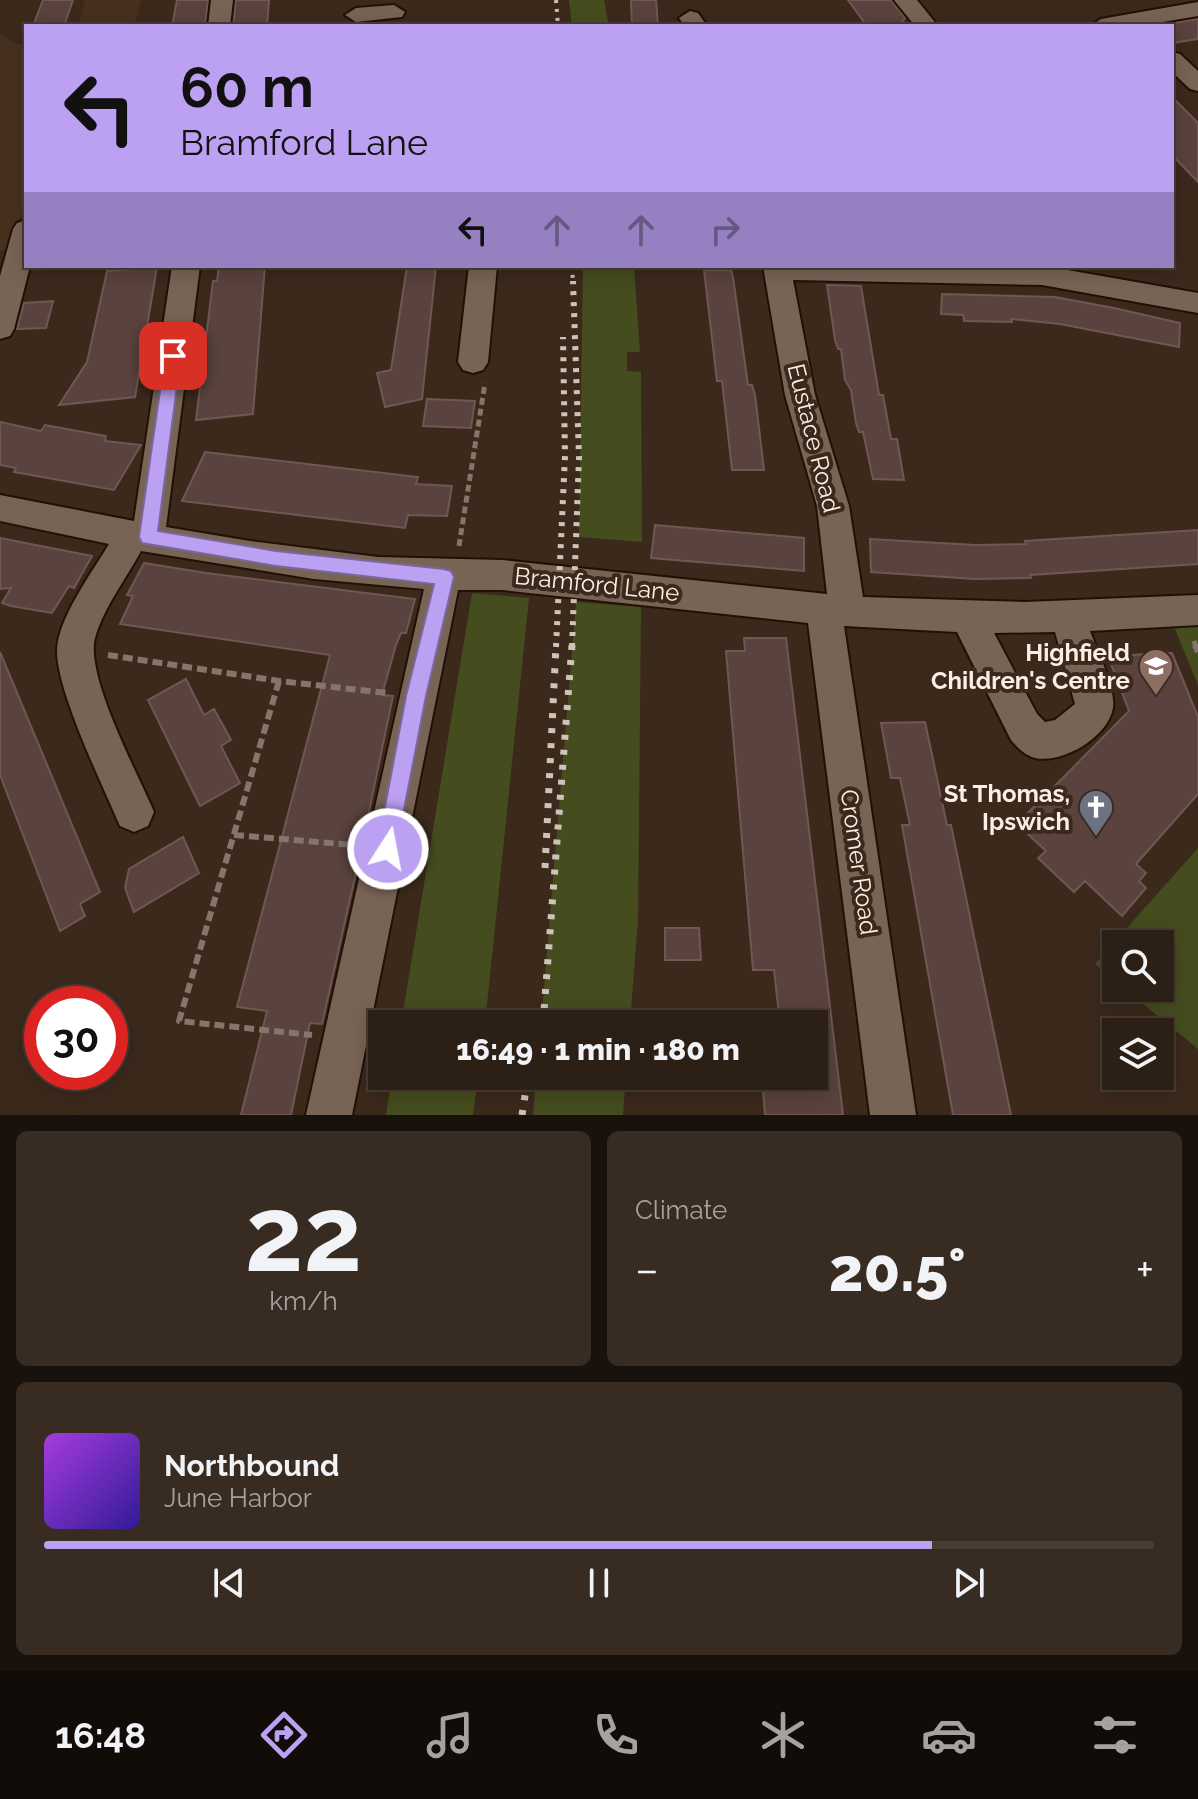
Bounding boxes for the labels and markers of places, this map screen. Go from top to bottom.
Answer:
pin [139,322,207,390]
place label: Highfield Children's Centre [931,638,1130,695]
school or university icon: Highfield Children's Centre [1137,647,1175,697]
place label: St Thomas, Ipswich [944,779,1070,836]
church icon: St Thomas, Ipswich [1077,788,1115,838]

